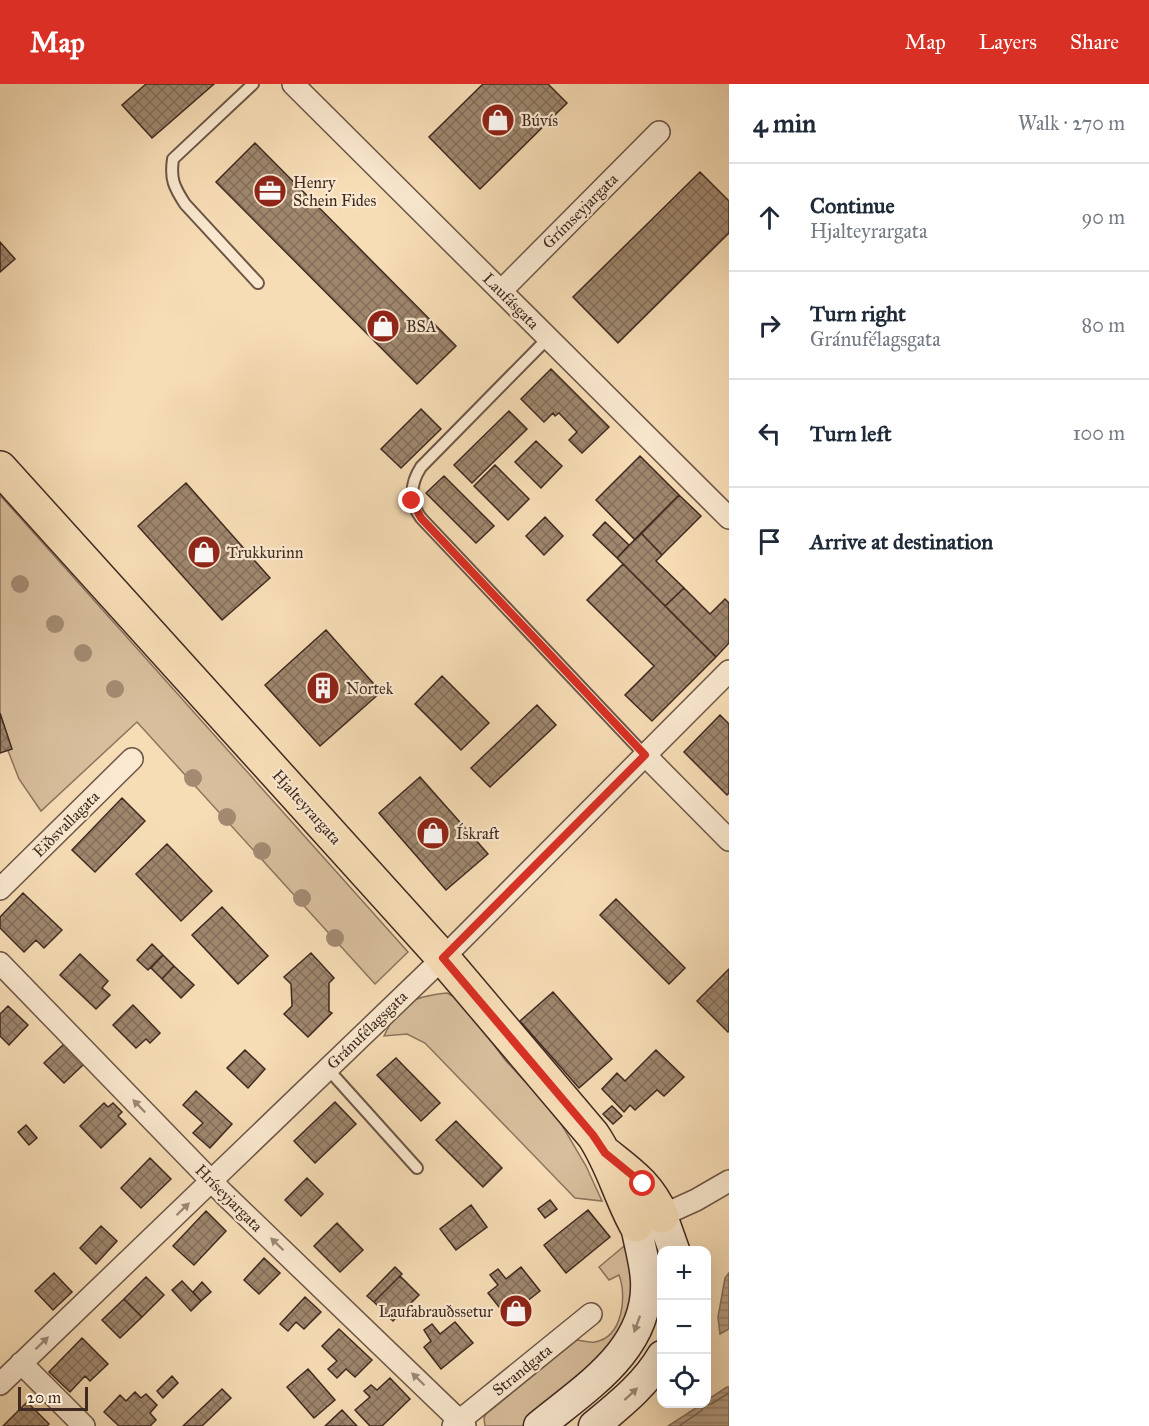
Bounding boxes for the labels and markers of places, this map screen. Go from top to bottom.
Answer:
shop icon: Búvís [480,102,516,138]
place label: Búvís [521,111,558,130]
office icon: Henry Schein Fides [252,173,288,209]
place label: Henry Schein Fides [293,173,376,210]
shop icon: BSA [365,308,401,344]
place label: BSA [406,317,437,336]
shop icon: Trukkurinn [186,534,222,570]
place label: Trukkurinn [227,543,304,562]
building icon: Nortek [305,670,341,706]
place label: Nortek [346,679,394,698]
shop icon: Ískraft [415,815,451,851]
place label: Ískraft [456,822,500,843]
shop icon: Laufabrauðssetur [498,1293,534,1329]
place label: Laufabrauðssetur [378,1302,493,1321]

